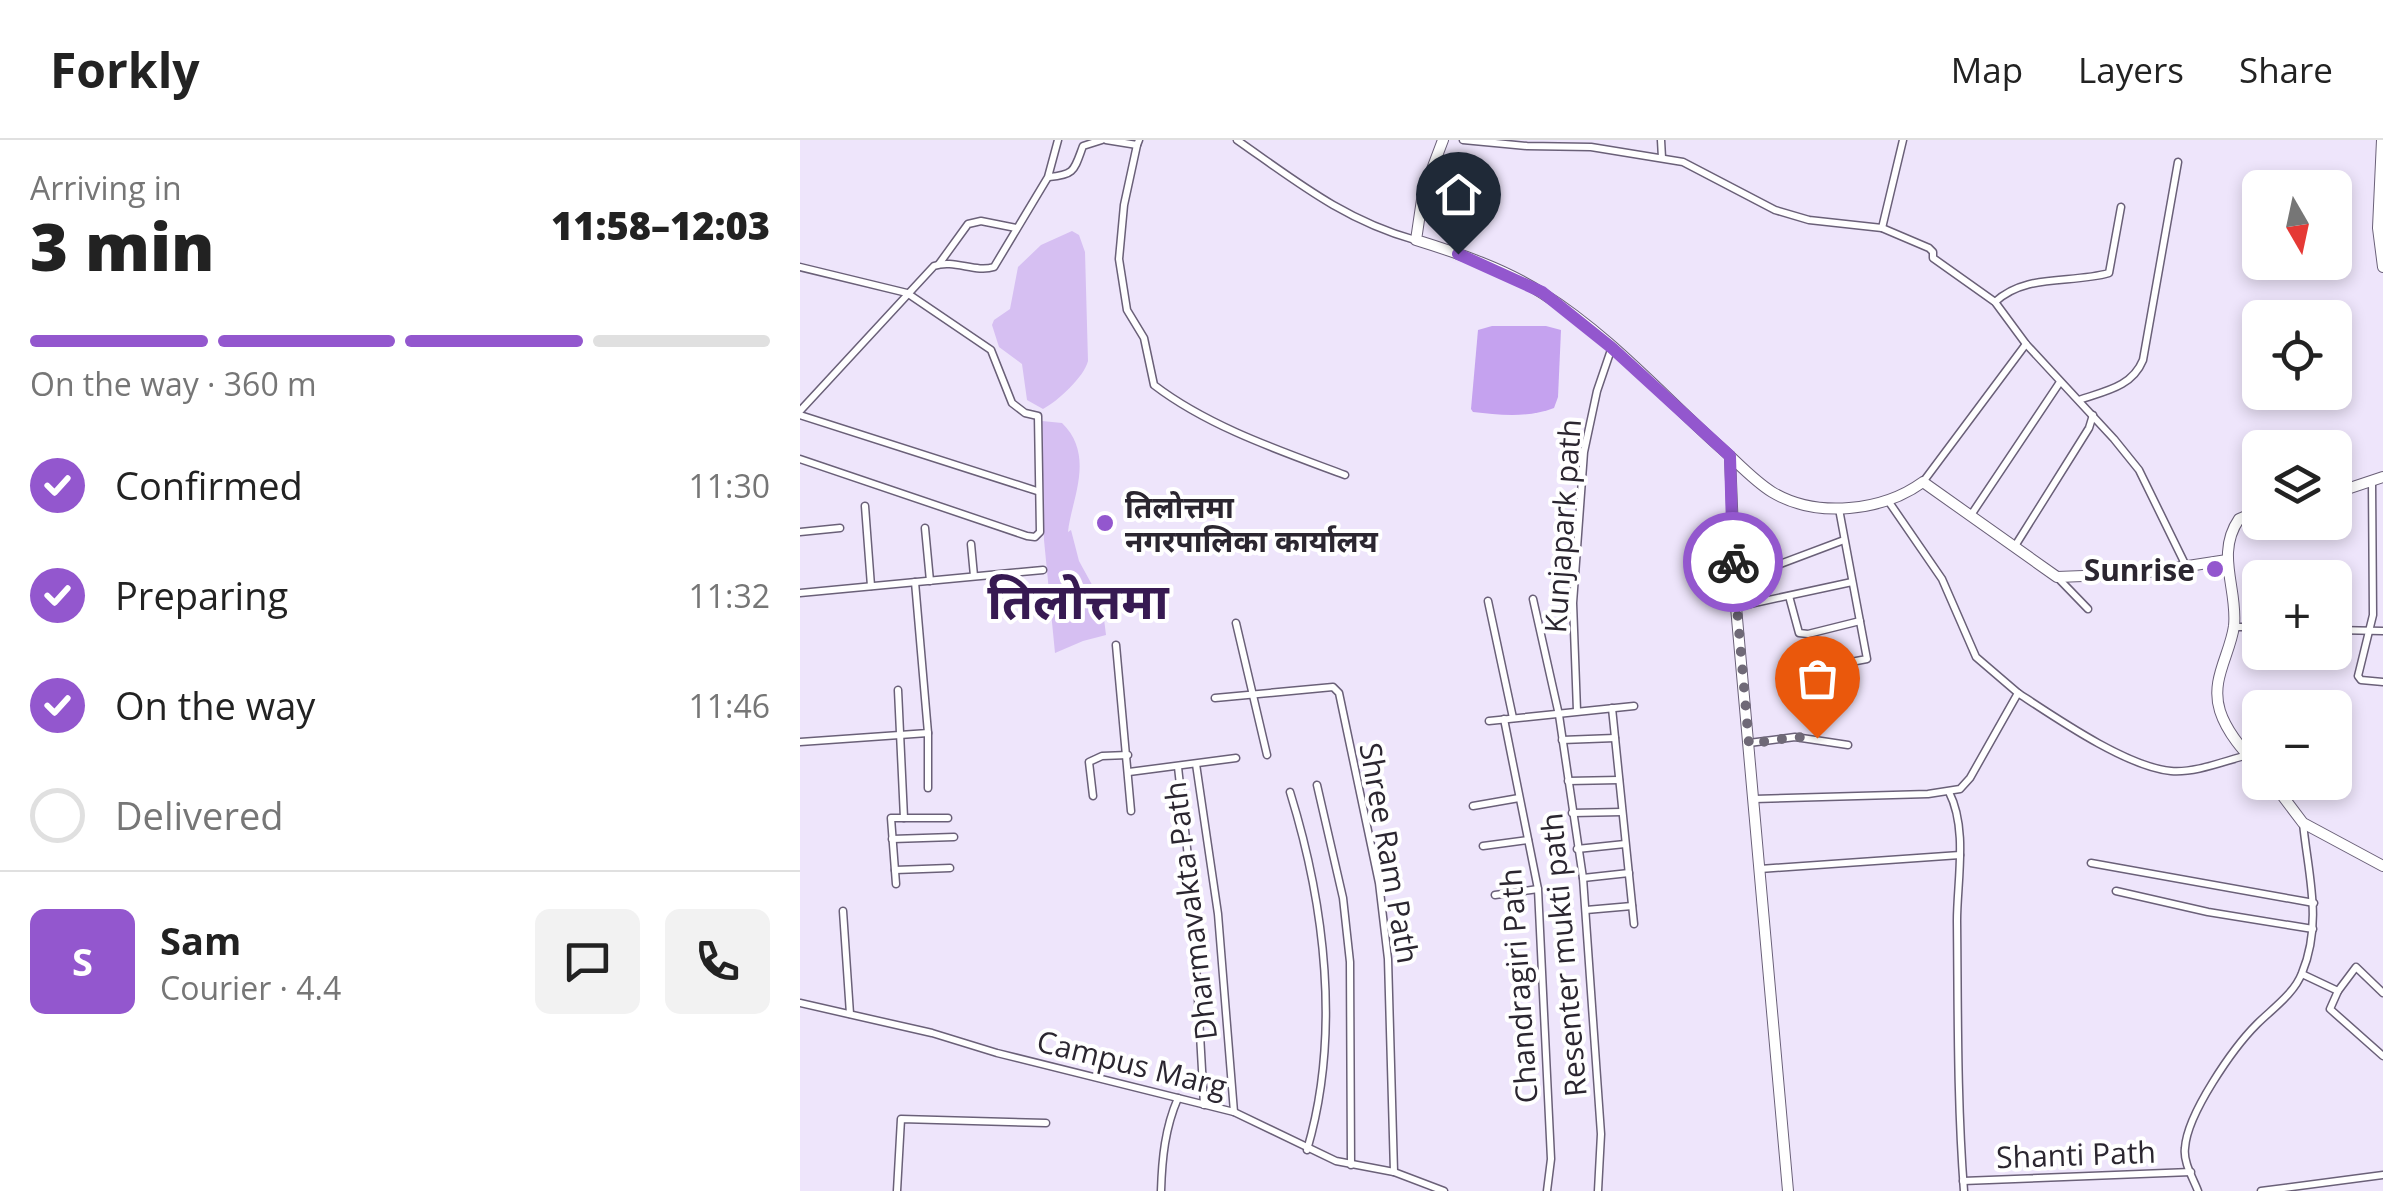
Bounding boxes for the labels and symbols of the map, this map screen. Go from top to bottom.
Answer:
pin [1416,152,1501,255]
north arrow [2242,170,2352,280]
street label: Kunjapark path [1534,418,1590,634]
place label: तिलोत्तमा नगरपालिका कार्यालय [1125,486,1379,561]
marker: तिलोत्तमा नगरपालिका कार्यालय [1094,512,1116,534]
courier [1683,512,1783,612]
place label: Sunrise [2084,549,2195,590]
marker: Sunrise [2204,558,2226,580]
district label: तिलोत्तमा [987,566,1170,634]
pin [1775,636,1860,739]
street label: Shree Ram Path [1350,740,1430,966]
street label: Dharmavakta Path [1154,780,1226,1042]
street label: Resenter mukti path [1530,811,1596,1099]
street label: Chandragiri Path [1489,867,1547,1105]
street label: Campus Marg [1033,1020,1231,1106]
street label: Shanti Path [1995,1131,2157,1177]

